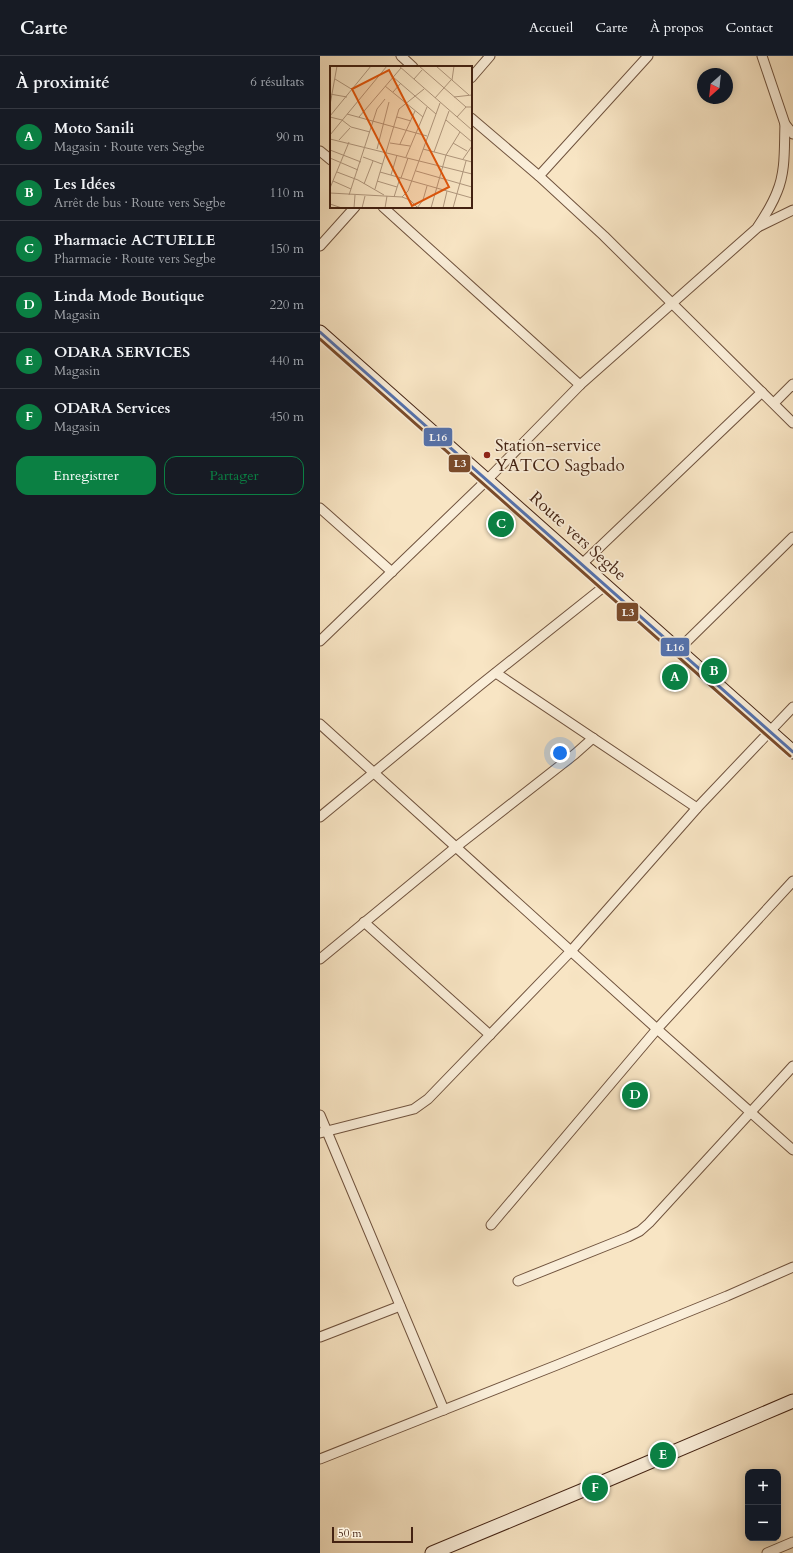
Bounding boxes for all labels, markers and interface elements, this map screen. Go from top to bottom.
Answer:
text: Carte [20,15,68,41]
text: Accueil [529,18,573,37]
text: Carte [595,18,628,37]
text: À propos [650,18,703,37]
text: Contact [725,18,773,37]
inset map [330,66,472,208]
north arrow [697,68,733,104]
text: À proximité [16,71,110,94]
text: 6 résultats [250,73,304,91]
text: Moto Sanili [54,118,134,138]
text: A [24,128,34,146]
text: 90 m [276,128,304,146]
text: Magasin · Route vers Segbe [54,138,205,156]
text: Les Idées [54,174,115,194]
text: B [24,184,34,202]
text: 110 m [270,184,304,202]
text: Arrêt de bus · Route vers Segbe [54,194,226,212]
text: Pharmacie ACTUELLE [54,230,215,250]
text: C [24,240,34,258]
text: 150 m [270,240,304,258]
text: Pharmacie · Route vers Segbe [54,250,216,268]
text: Linda Mode Boutique [54,286,205,306]
text: D [23,296,35,314]
text: 220 m [270,296,304,314]
text: Magasin [54,306,100,324]
text: ODARA SERVICES [54,342,190,362]
text: E [25,352,33,370]
text: 440 m [270,352,304,370]
text: Magasin [54,362,100,380]
text: ODARA Services [54,398,170,418]
text: F [25,408,33,426]
text: 450 m [270,408,304,426]
text: Magasin [54,418,100,436]
line badge: L16 [423,427,453,447]
text: L16 [429,430,447,445]
place label: Station-service YATCO Sagbado [495,434,625,477]
marker: Station-service YATCO Sagbado [482,450,492,460]
line badge: L3 [448,454,471,473]
button: Enregistrer [16,456,156,495]
button: Partager [164,456,304,495]
text: L3 [454,456,467,471]
street label: Route vers Segbe [524,486,632,586]
pin: C [488,509,514,539]
line badge: L3 [616,602,639,622]
text: L3 [622,605,635,620]
line badge: L16 [660,637,690,657]
text: L16 [666,640,684,655]
pin: B [701,656,727,686]
pin: A [662,662,688,692]
your location [550,743,570,763]
pin: D [622,1080,648,1110]
pin: E [650,1440,676,1470]
map controls [745,1469,781,1541]
button: + [745,1469,781,1505]
pin: F [582,1473,608,1503]
button: − [745,1505,781,1541]
scale bar [332,1525,413,1544]
text: 50 m [338,1526,362,1541]

